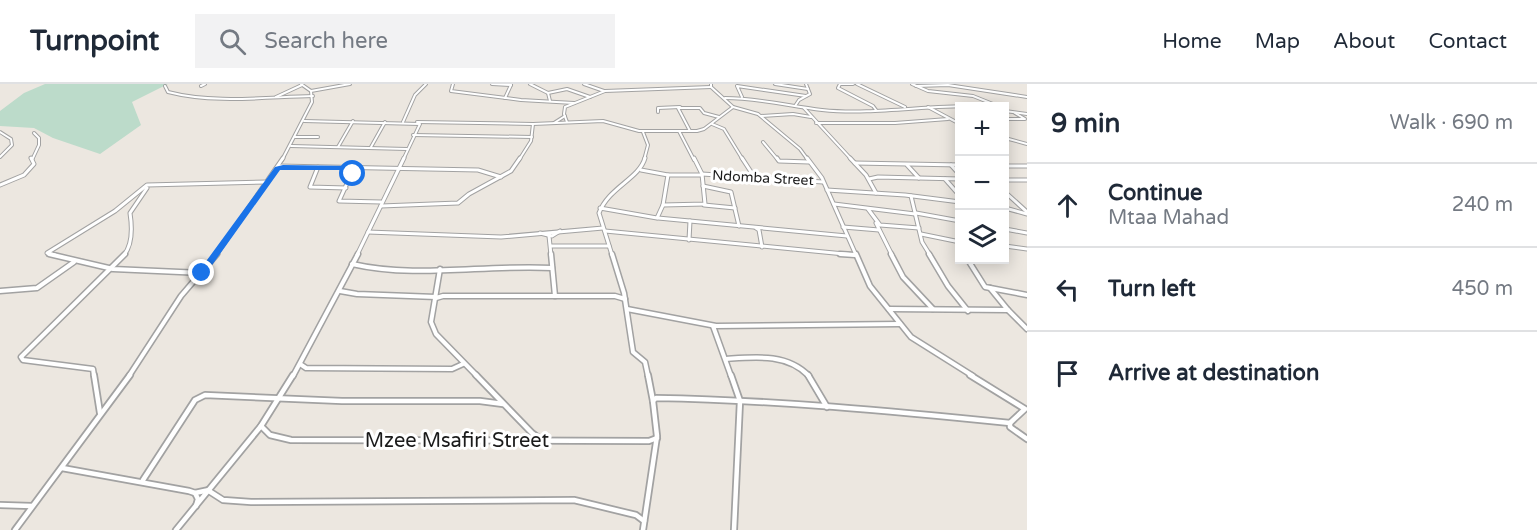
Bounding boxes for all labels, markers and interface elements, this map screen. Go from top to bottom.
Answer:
search box [195,14,615,68]
text: Turnpoint [30,24,159,58]
icon: search [216,25,249,58]
text: Search here [264,28,388,54]
text: Home [1162,29,1222,54]
text: Map [1255,29,1300,54]
text: About [1333,29,1395,54]
text: Contact [1428,29,1507,54]
map controls [955,102,1009,264]
button: + [955,102,1009,156]
text: 9 min [1051,108,1120,139]
text: Walk · 690 m [1390,111,1513,135]
button: − [955,156,1009,210]
route start [339,160,365,186]
street label: Ndomba Street [712,167,815,189]
text: Continue [1108,180,1203,206]
icon: ahead [1051,189,1084,222]
text: 240 m [1452,193,1513,217]
text: Mtaa Mahad [1108,206,1229,230]
button: layers [955,210,1009,264]
route end [188,259,214,285]
icon: left [1051,273,1084,306]
text: Turn left [1108,276,1196,302]
text: 450 m [1452,277,1513,301]
icon: arrive [1051,357,1084,390]
text: Arrive at destination [1108,360,1319,386]
street label: Mzee Msafiri Street [365,429,550,453]

